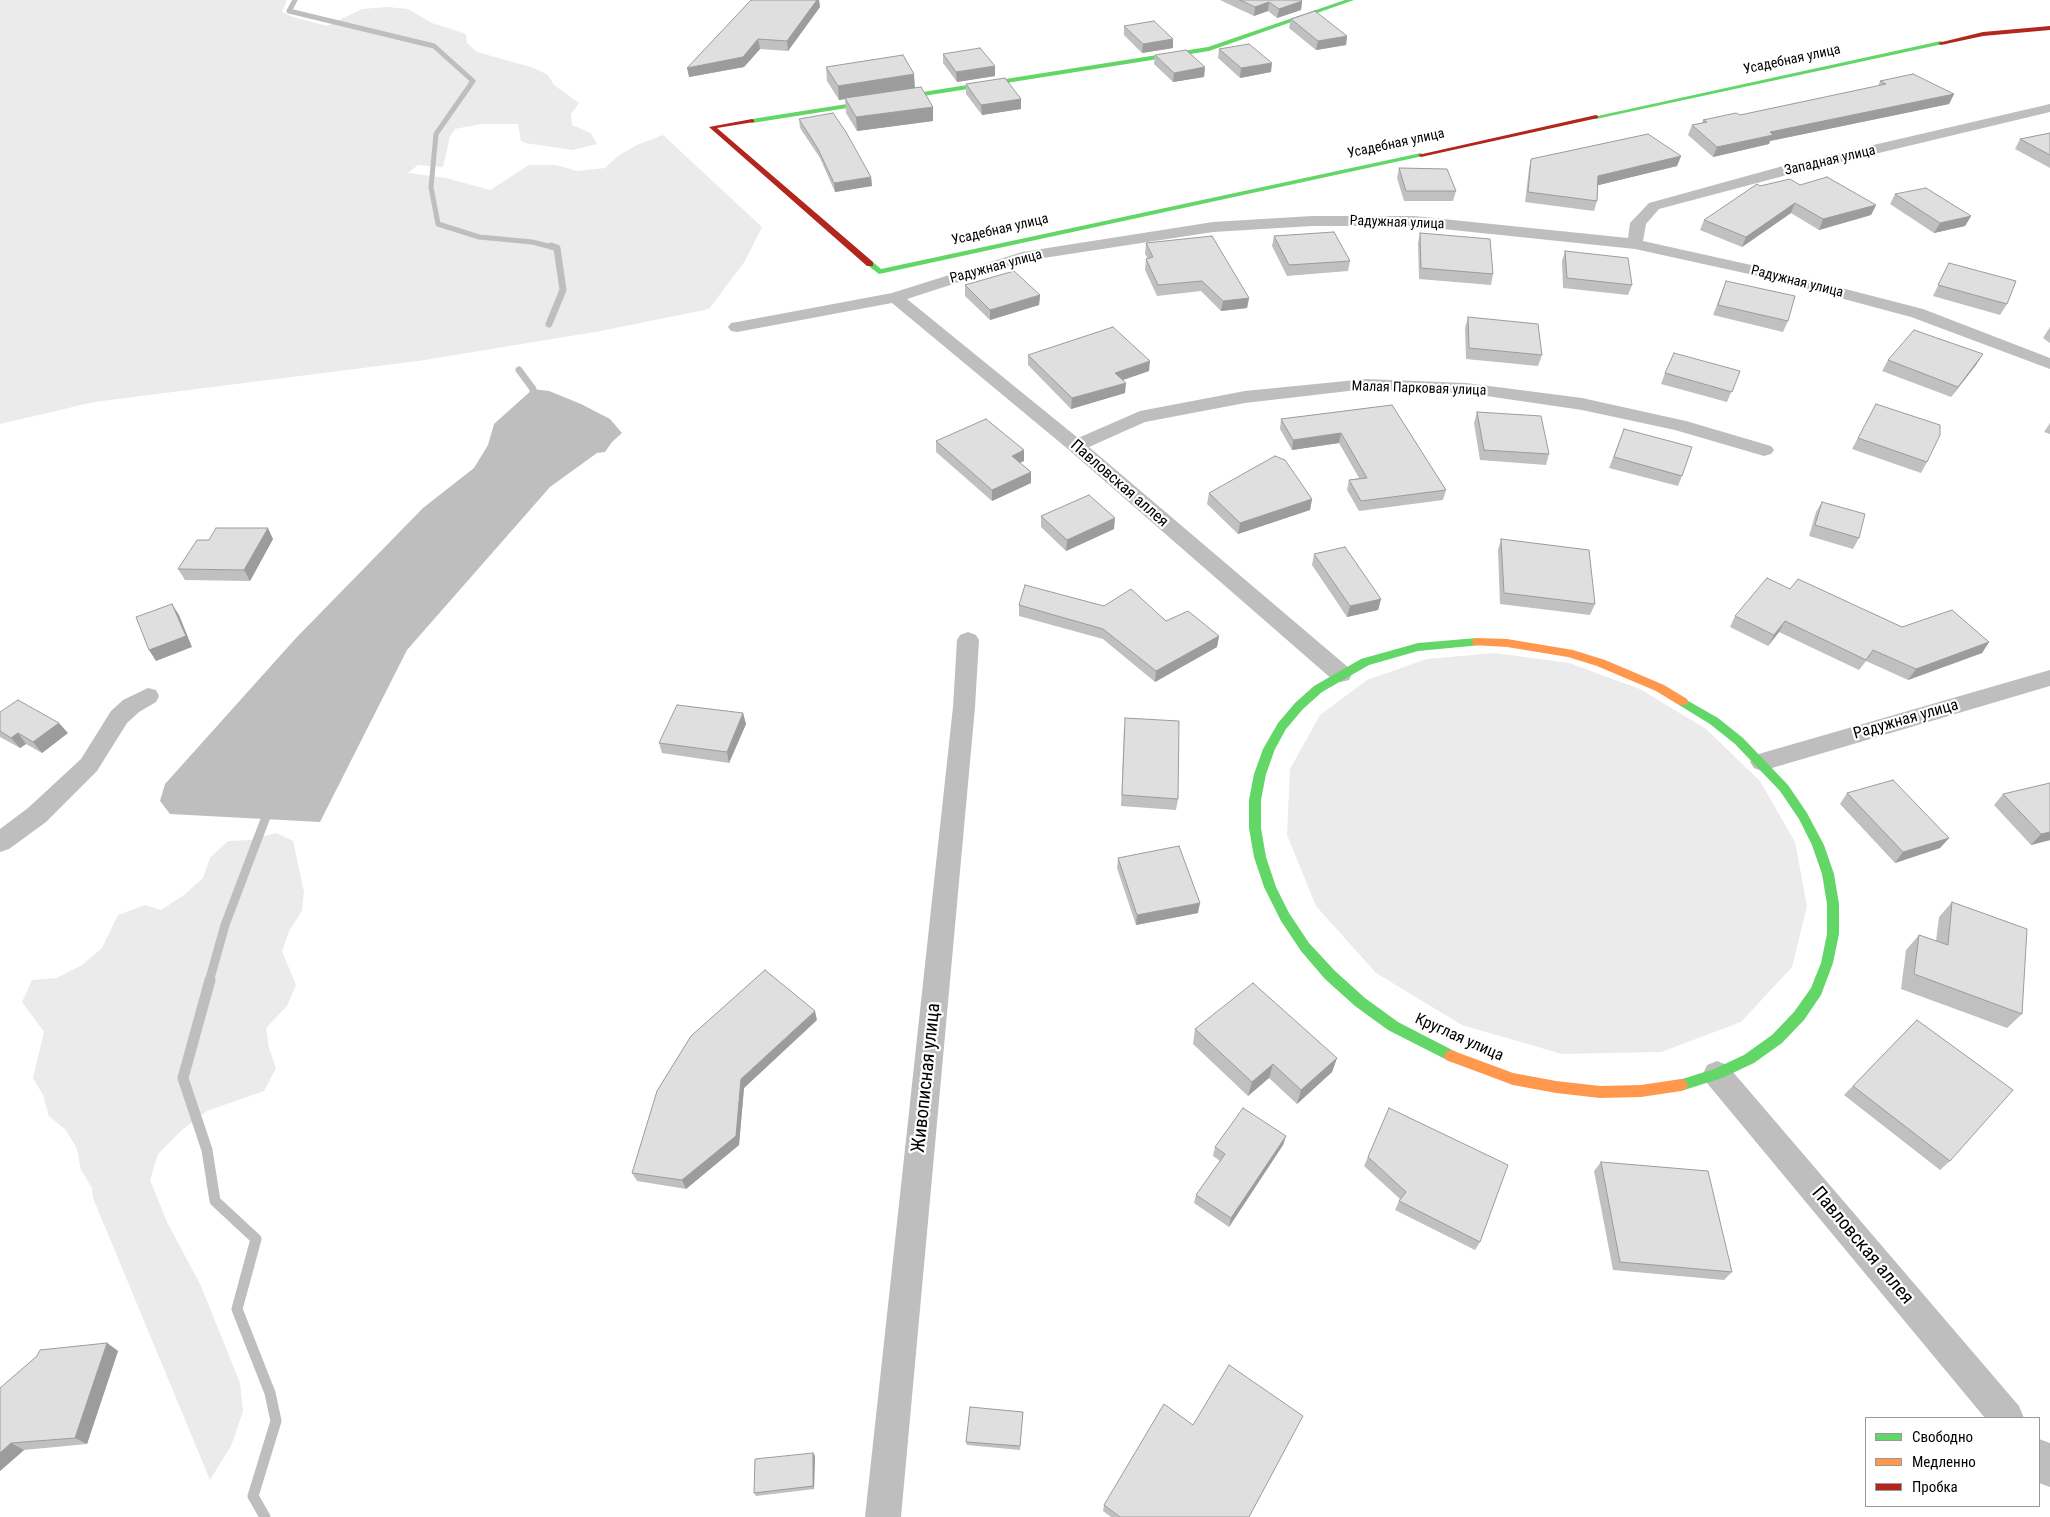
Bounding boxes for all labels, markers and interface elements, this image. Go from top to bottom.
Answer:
street label: Усадебная улица [1742,42,1842,78]
street label: Усадебная улица [1346,126,1446,162]
street label: Западная улица [1783,142,1877,180]
street label: Усадебная улица [950,211,1050,249]
street label: Радужная улица [1349,213,1445,233]
street label: Радужная улица [948,247,1044,287]
street label: Радужная улица [1749,262,1845,302]
street label: Малая Парковая улица [1351,378,1487,400]
street label: Павловская аллея [1066,436,1172,532]
street label: Радужная улица [1851,696,1961,744]
street label: Живописная улица [908,1002,946,1154]
street label: Круглая улица [1412,1010,1506,1066]
street label: Павловская аллея [1806,1183,1918,1309]
legend [1865,1417,2040,1507]
text: Свободно [1912,1428,1973,1446]
text: Медленно [1912,1453,1976,1471]
text: Пробка [1912,1478,1958,1496]

